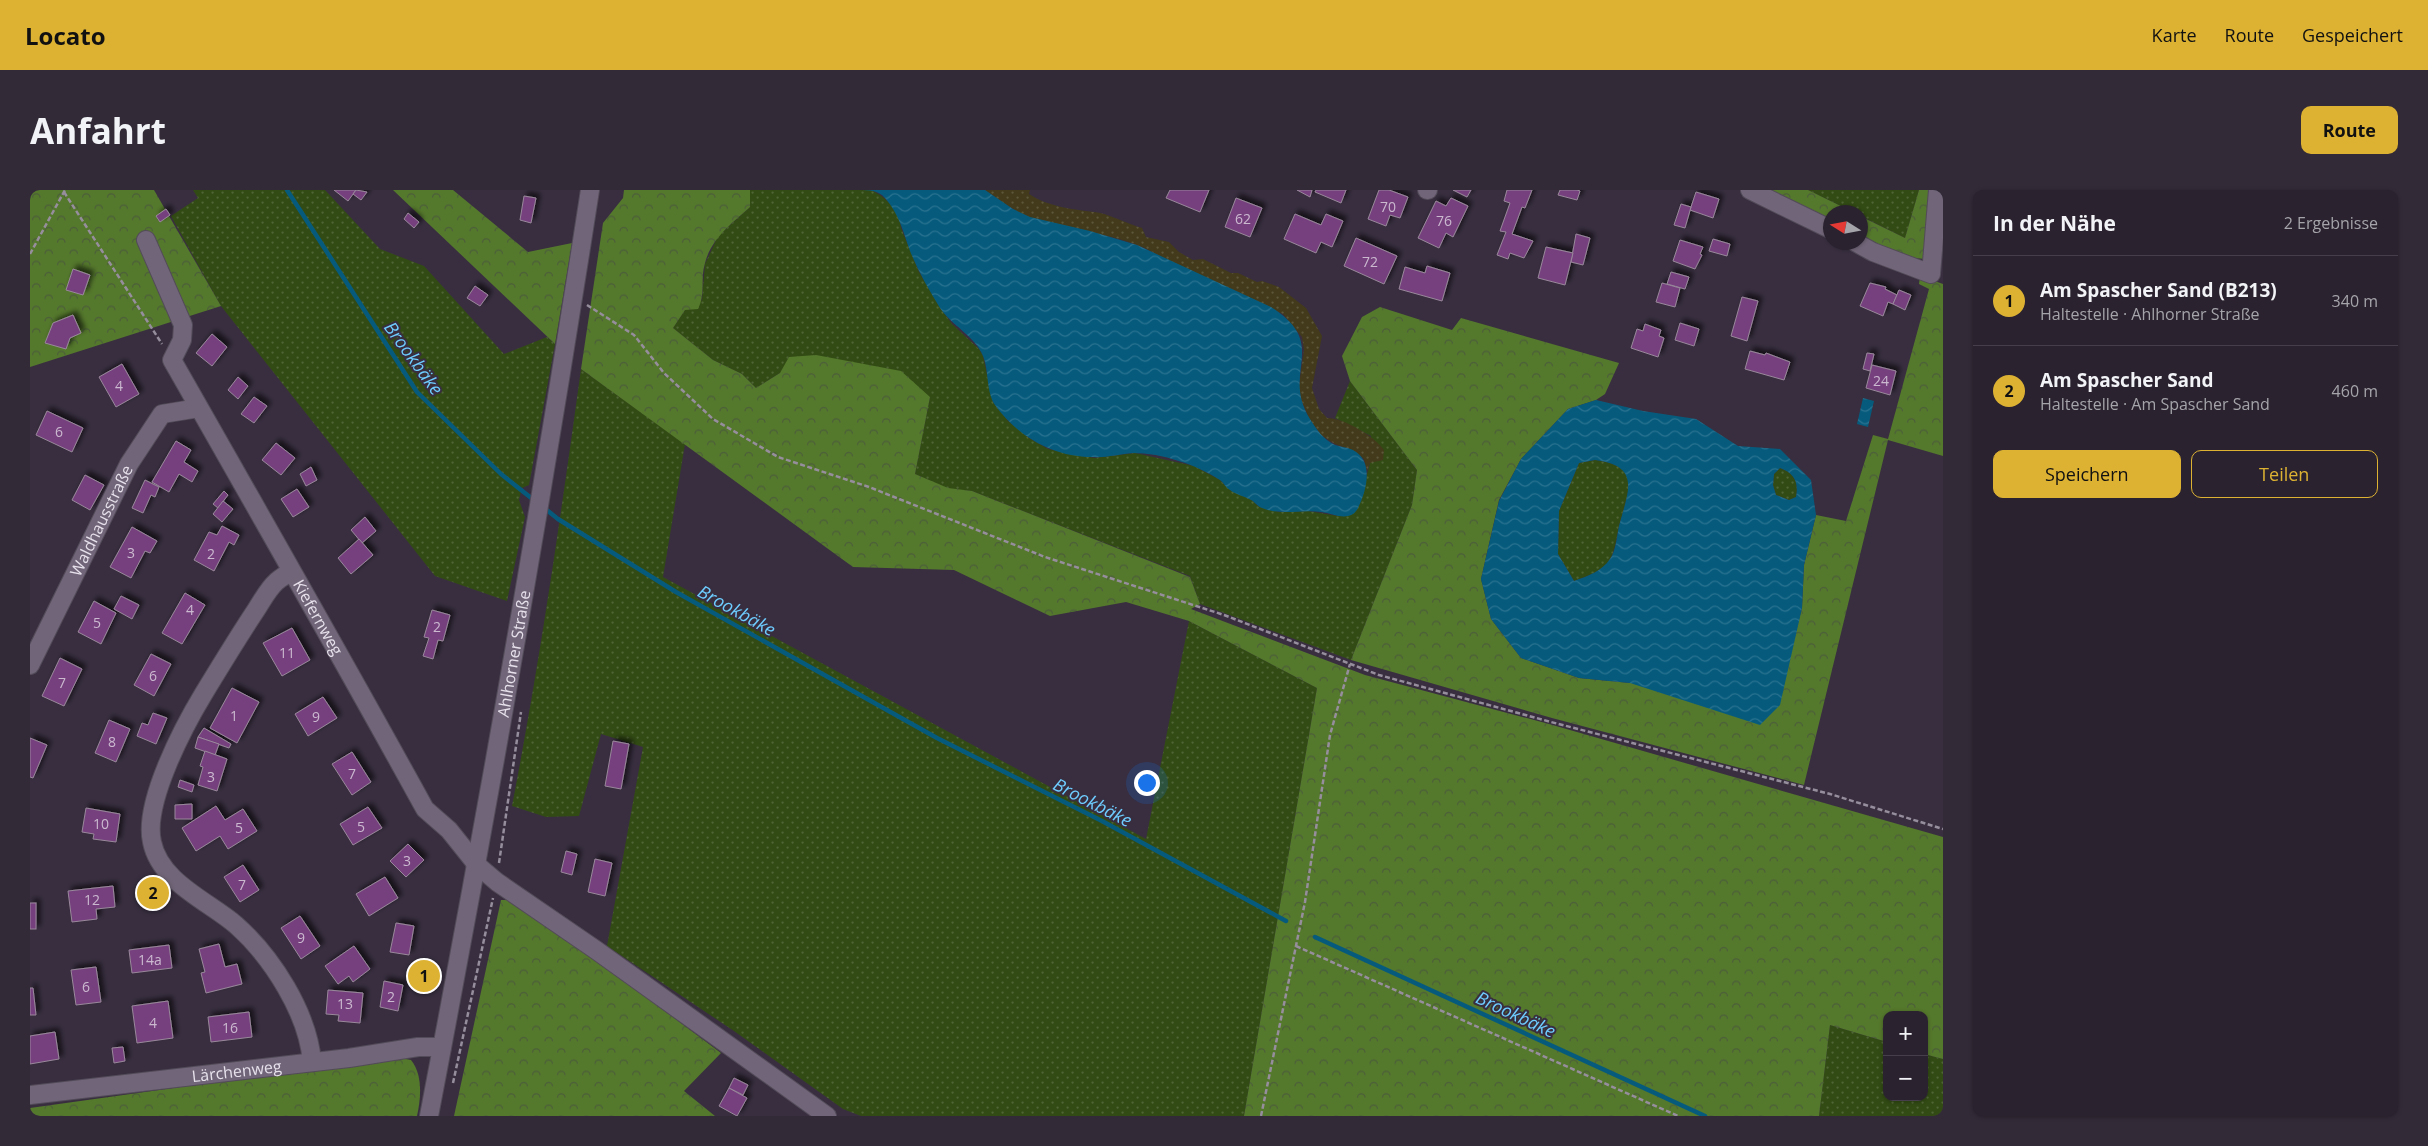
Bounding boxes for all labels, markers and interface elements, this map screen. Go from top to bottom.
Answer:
text: Locato [25,19,106,52]
text: Karte [2152,23,2197,47]
text: Route [2225,23,2274,47]
text: Gespeichert [2302,23,2403,47]
button: Route [2301,106,2398,154]
text: Anfahrt [30,107,166,154]
house number: 70 [1380,197,1396,216]
north arrow [1823,205,1868,250]
house number: 62 [1235,209,1251,228]
text: In der Nähe [1993,209,2116,237]
house number: 76 [1436,211,1452,230]
text: 2 Ergebnisse [2284,212,2378,234]
house number: 72 [1362,252,1378,271]
text: Am Spascher Sand (B213) [2040,277,2277,303]
text: 1 [2004,290,2014,312]
text: 340 m [2332,290,2378,312]
text: Haltestelle · Ahlhorner Straße [2040,303,2260,325]
water label: Brookbäke [379,316,449,400]
text: Am Spascher Sand [2040,367,2214,393]
house number: 24 [1873,371,1889,390]
house number: 4 [115,376,123,395]
text: 2 [2004,380,2014,402]
text: 460 m [2332,380,2378,402]
text: Haltestelle · Am Spascher Sand [2040,393,2270,415]
house number: 6 [55,422,63,441]
button: Speichern [1993,450,2181,498]
button: Teilen [2191,450,2378,498]
street label: Waldhausstraße [64,461,138,580]
house number: 3 [127,543,135,562]
house number: 2 [207,544,215,563]
street label: Kiefernweg [288,575,348,659]
water label: Brookbäke [694,579,780,641]
street label: Ahlhorner Straße [492,589,535,719]
house number: 4 [186,600,194,619]
house number: 5 [93,613,101,632]
house number: 2 [433,617,441,636]
house number: 11 [279,643,295,662]
house number: 6 [149,666,157,685]
house number: 7 [58,673,66,692]
house number: 1 [230,706,238,725]
house number: 9 [312,707,320,726]
house number: 8 [108,732,116,751]
house number: 7 [348,764,356,783]
house number: 3 [207,767,215,786]
your location [1134,770,1160,796]
water label: Brookbäke [1050,772,1136,832]
house number: 10 [93,814,109,833]
house number: 5 [357,817,365,836]
house number: 5 [235,818,243,837]
house number: 3 [403,851,411,870]
pin: 2 [137,874,169,912]
house number: 7 [238,875,246,894]
house number: 12 [84,890,100,909]
house number: 9 [297,928,305,947]
house number: 14a [138,950,162,969]
pin: 1 [408,957,440,995]
house number: 6 [82,977,90,996]
water label: Brookbäke [1472,985,1560,1043]
house number: 2 [387,987,395,1006]
house number: 13 [337,994,353,1013]
map controls [1883,1011,1928,1101]
button: + [1883,1011,1928,1056]
house number: 4 [149,1013,157,1032]
house number: 16 [222,1018,238,1037]
street label: Lärchenweg [191,1055,283,1087]
button: − [1883,1056,1928,1101]

